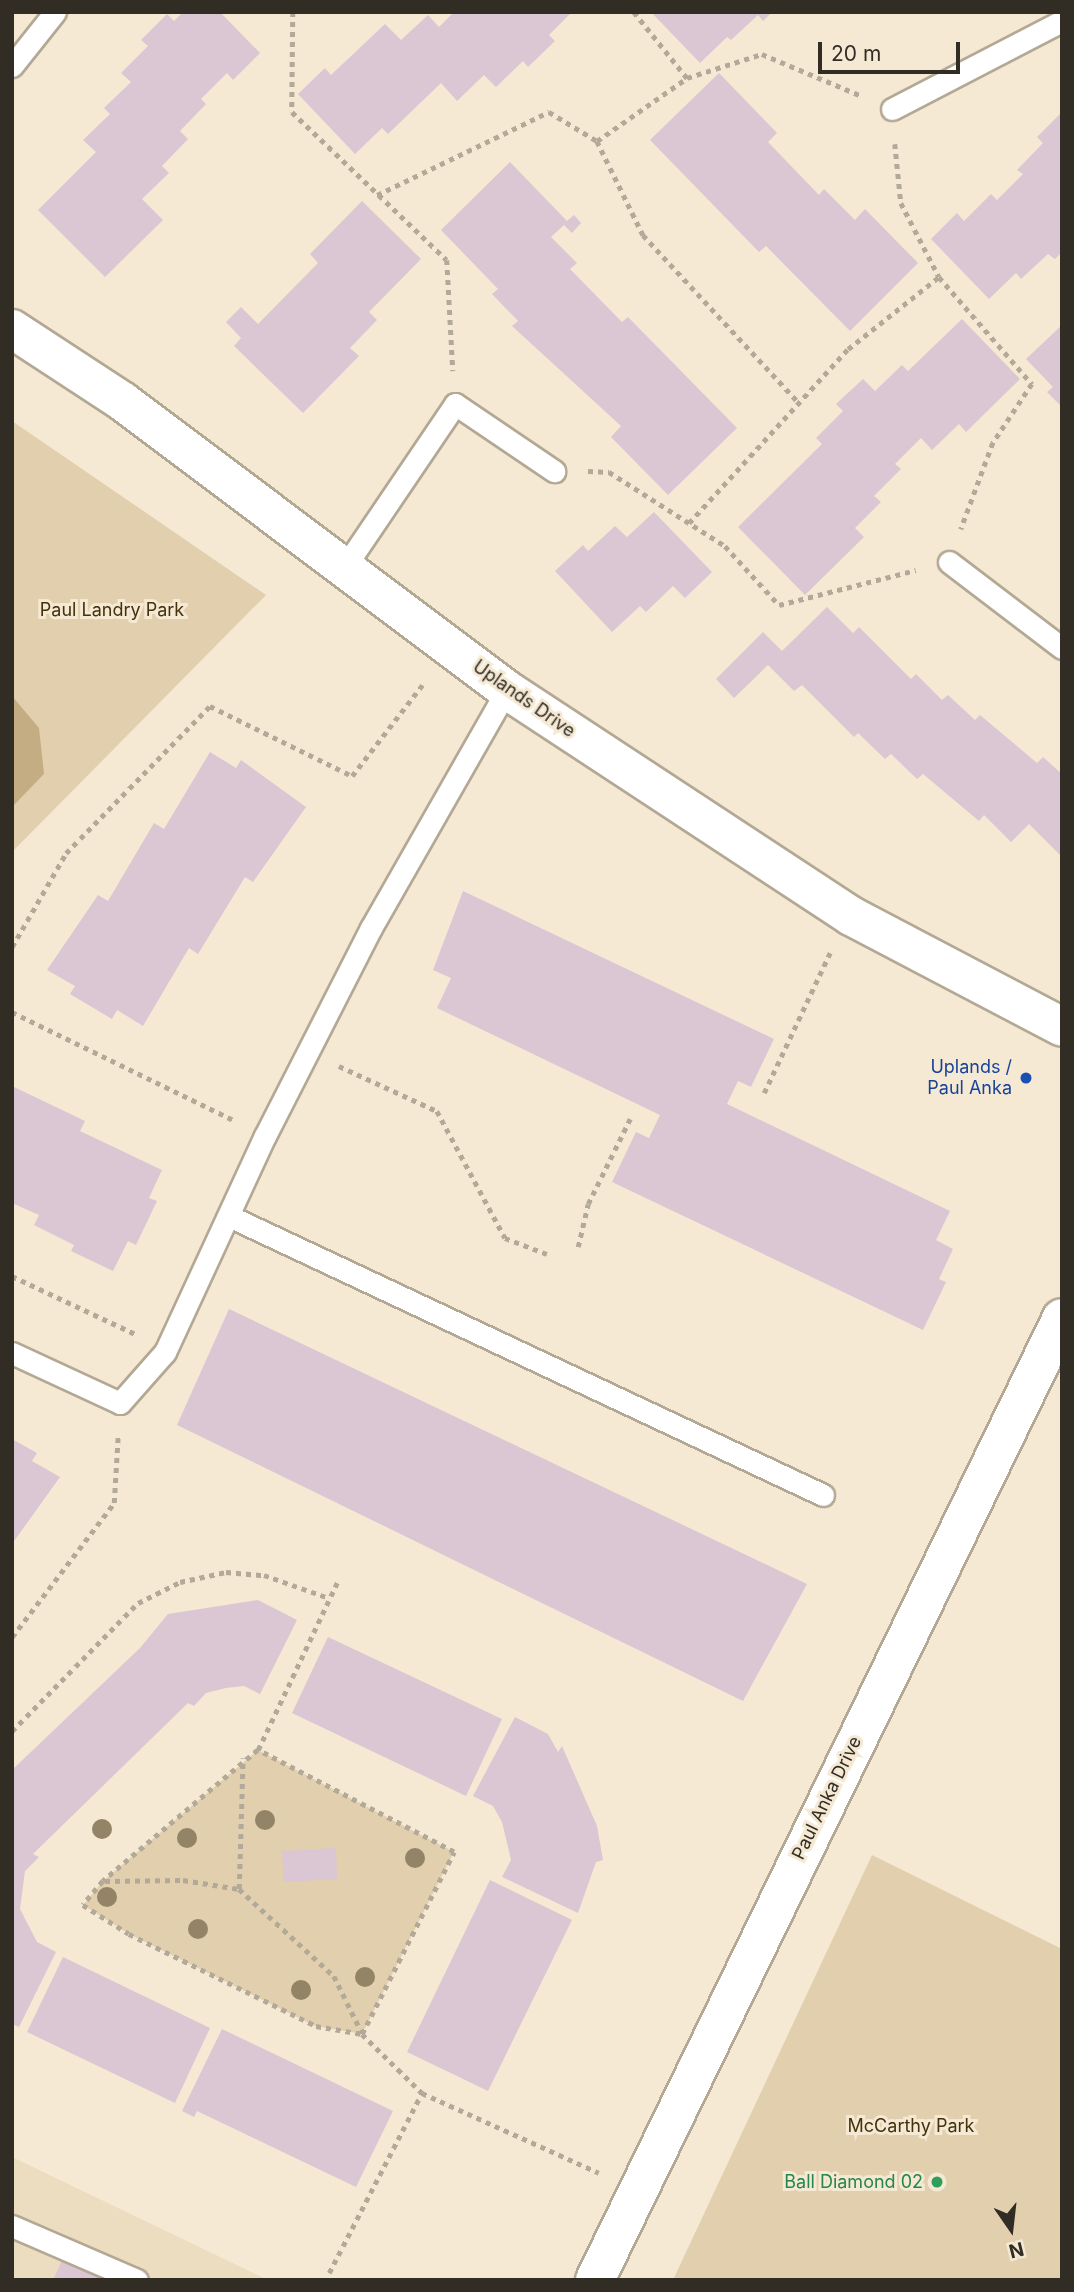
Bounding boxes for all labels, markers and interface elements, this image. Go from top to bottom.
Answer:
scale bar [822,28,964,72]
text: 20 m [831,41,881,66]
park label: Paul Landry Park [40,599,184,621]
street label: Uplands Drive [469,656,579,742]
place label: Uplands / Paul Anka [927,1057,1012,1100]
marker: Uplands / Paul Anka [1018,1070,1034,1086]
street label: Paul Anka Drive [788,1733,866,1863]
park label: McCarthy Park [848,2115,974,2137]
place label: Ball Diamond 02 [784,2171,923,2193]
marker: Ball Diamond 02 [929,2174,945,2190]
north arrow [976,2194,1046,2264]
text: N [1006,2237,1026,2263]

